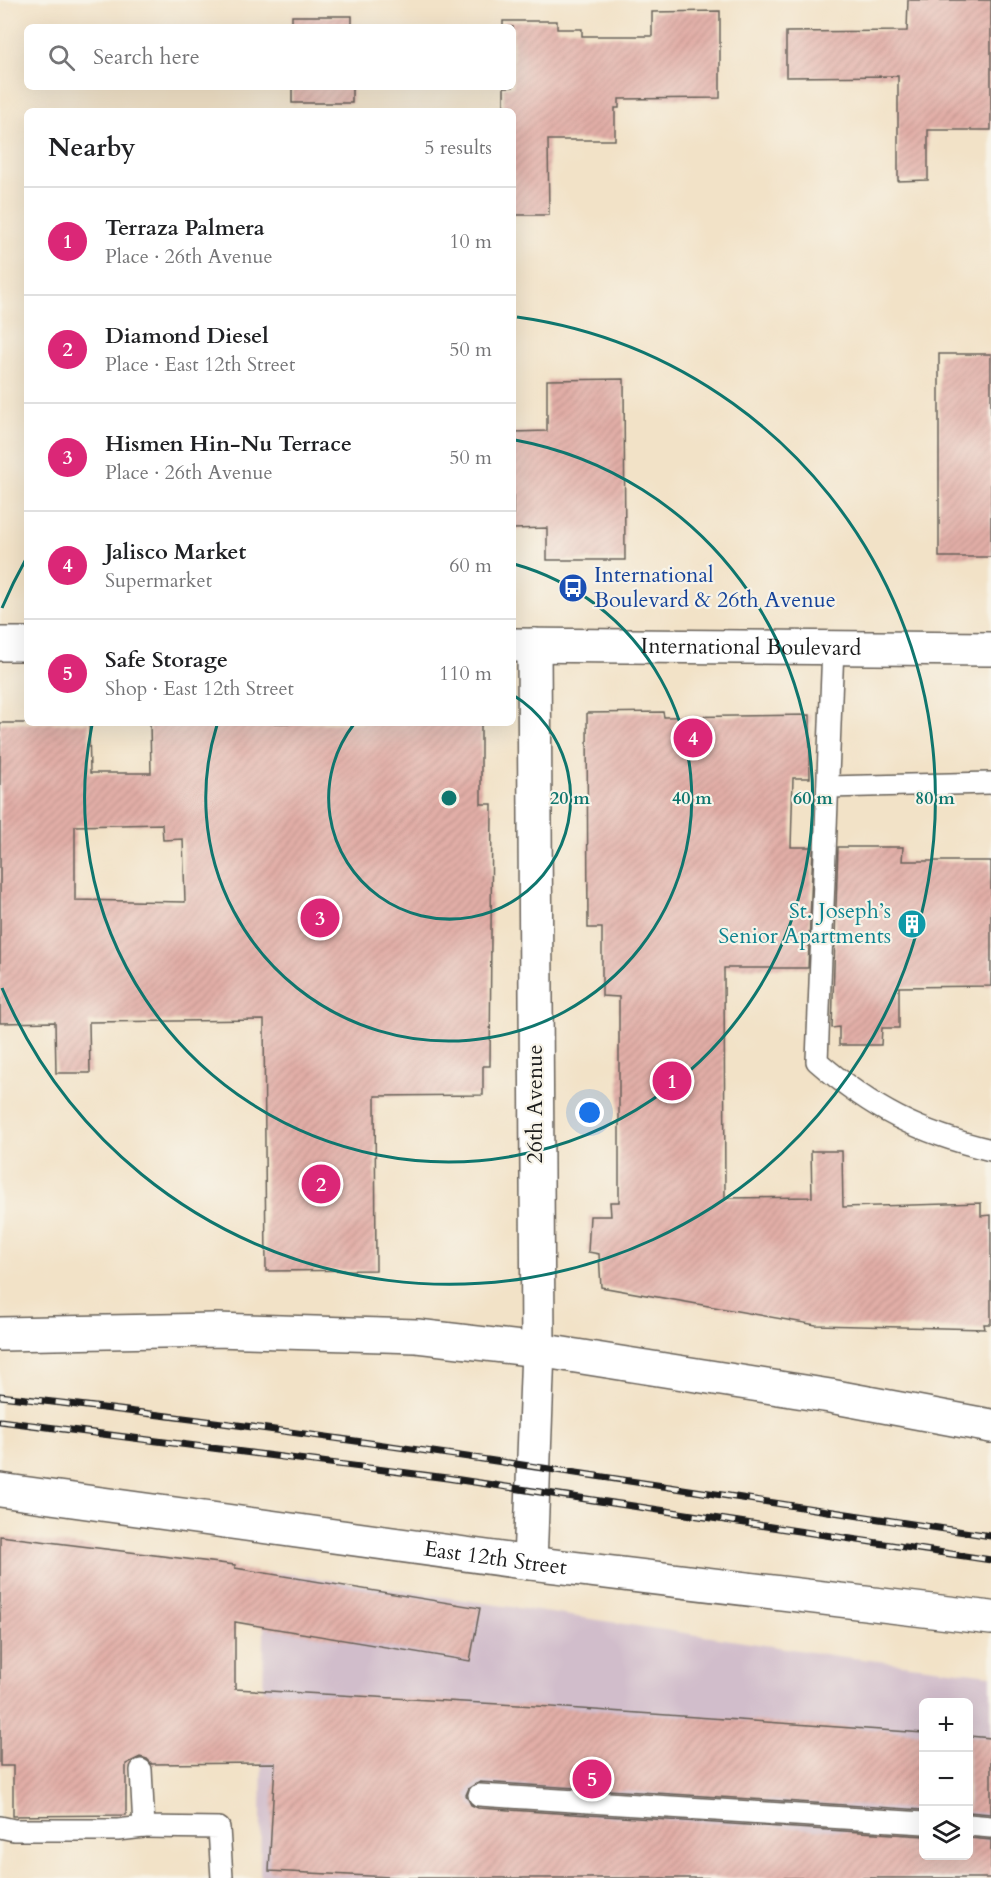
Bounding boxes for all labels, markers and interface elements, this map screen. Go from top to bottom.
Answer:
search box [24,24,516,90]
icon: search [45,41,78,74]
text: Search here [93,42,200,72]
text: Nearby [48,130,136,165]
text: 5 results [424,134,492,161]
text: Terraza Palmera [105,213,265,243]
text: 1 [62,228,73,255]
text: 10 m [449,228,492,255]
text: Place · 26th Avenue [105,243,273,270]
text: Diamond Diesel [105,321,269,351]
text: 2 [62,336,73,363]
text: 50 m [449,336,492,363]
text: Place · East 12th Street [105,351,295,378]
text: Hismen Hin-Nu Terrace [105,429,352,459]
text: 3 [62,444,73,471]
text: 50 m [449,444,492,471]
text: Place · 26th Avenue [105,459,273,486]
text: Jalisco Market [105,537,246,567]
text: 4 [62,552,73,579]
text: 60 m [449,552,492,579]
place label: International Boulevard & 26th Avenue [594,560,836,615]
text: Supermarket [105,567,212,594]
bus stop icon: International Boulevard & 26th Avenue [557,572,589,604]
street label: International Boulevard [641,631,862,663]
text: Safe Storage [105,645,228,675]
text: 5 [62,660,73,687]
text: 110 m [439,660,492,687]
text: Shop · East 12th Street [105,675,294,702]
pin: 4 [674,716,712,760]
text: 20 m [550,786,590,811]
text: 40 m [672,786,712,811]
text: 60 m [793,786,833,811]
text: 80 m [915,786,955,811]
centre of rings [439,788,459,808]
pin: 3 [300,896,340,940]
place label: St. Joseph’s Senior Apartments [718,896,891,951]
building icon: St. Joseph’s Senior Apartments [896,908,928,940]
street label: 26th Avenue [520,1045,550,1163]
pin: 1 [652,1058,692,1104]
your location [575,1098,604,1127]
pin: 2 [302,1162,340,1206]
street label: East 12th Street [422,1534,568,1582]
map controls [919,1698,973,1860]
button: + [919,1698,973,1752]
button: − [919,1752,973,1806]
pin: 5 [572,1756,612,1802]
button: layers [919,1806,973,1860]

